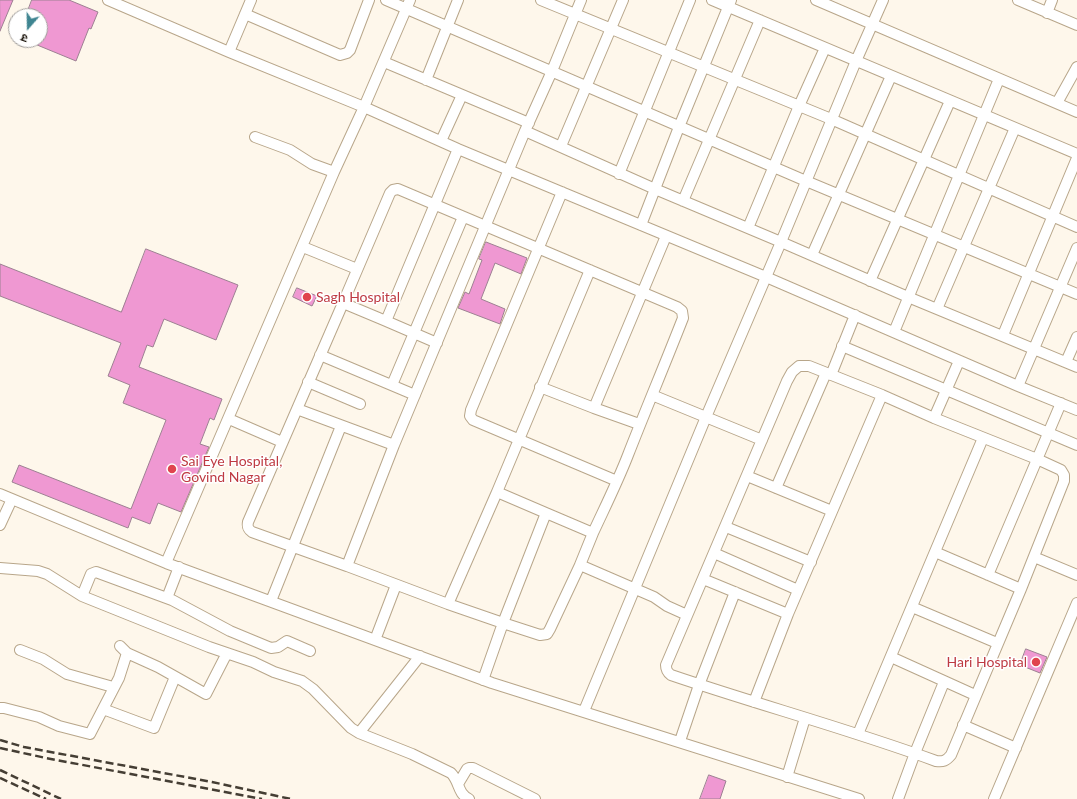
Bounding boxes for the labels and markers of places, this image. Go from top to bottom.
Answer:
place label: Sagh Hospital [316,289,400,305]
marker: Sagh Hospital [301,291,313,303]
place label: Sai Eye Hospital, Govind Nagar [181,453,282,486]
marker: Sai Eye Hospital, Govind Nagar [166,463,178,475]
place label: Hari Hospital [947,654,1027,670]
marker: Hari Hospital [1030,656,1042,668]

